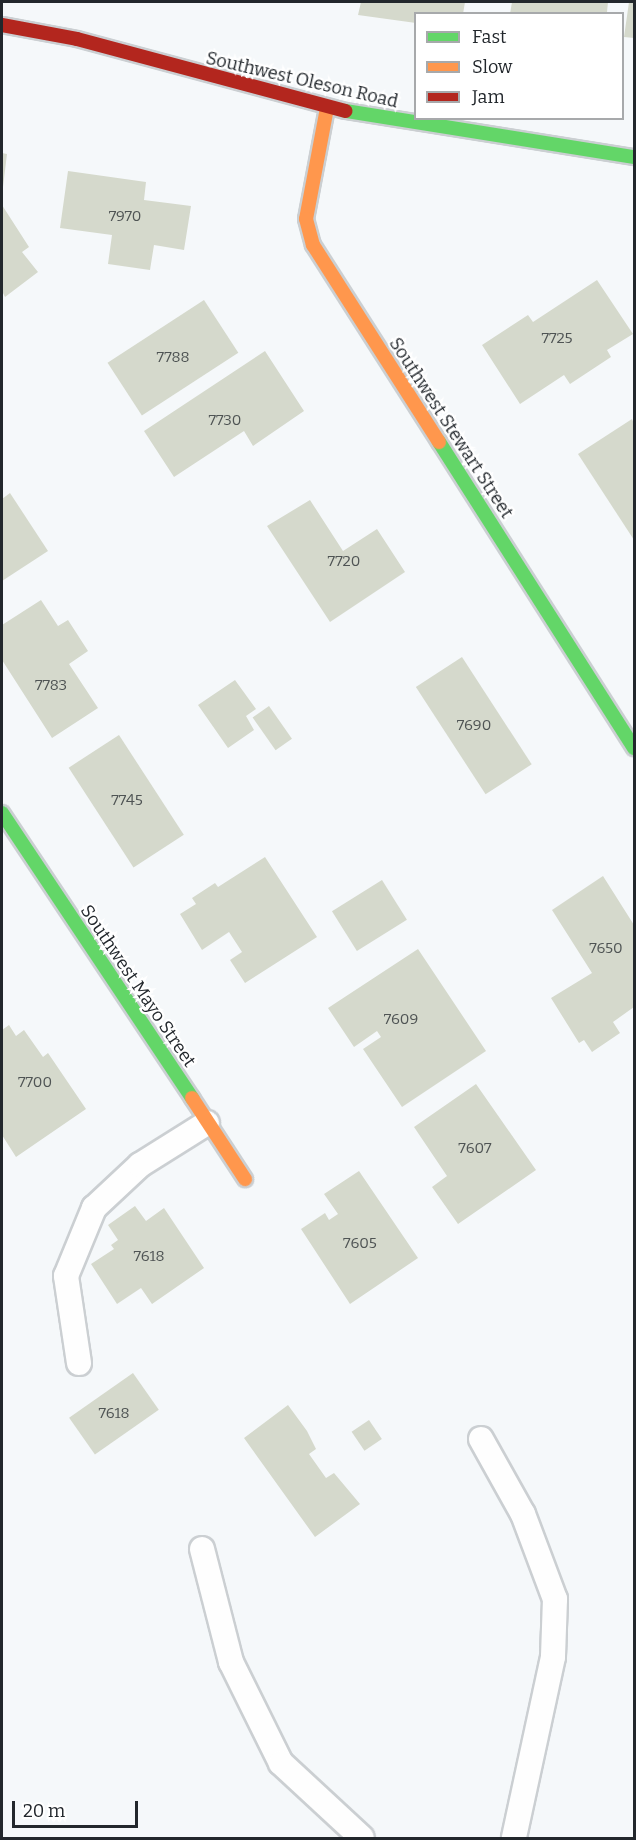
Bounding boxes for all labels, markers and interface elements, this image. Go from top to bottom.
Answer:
legend [414,12,624,120]
text: Fast [472,26,507,48]
street label: Southwest Oleson Road [204,47,400,113]
text: Slow [472,56,512,78]
text: Jam [472,86,505,108]
house number: 7970 [109,208,141,226]
house number: 7725 [541,330,573,348]
street label: Southwest Stewart Street [385,334,517,522]
house number: 7788 [157,349,189,367]
house number: 7730 [209,412,241,430]
house number: 7720 [328,553,360,571]
house number: 7783 [35,677,67,695]
house number: 7690 [457,717,491,735]
house number: 7745 [111,792,143,810]
street label: Southwest Mayo Street [76,901,200,1071]
house number: 7650 [589,940,623,958]
house number: 7609 [384,1011,418,1029]
house number: 7700 [18,1074,52,1092]
house number: 7607 [458,1140,492,1158]
house number: 7605 [343,1235,377,1253]
house number: 7618 [133,1248,165,1266]
house number: 7618 [98,1405,130,1423]
scale bar [15,1789,141,1827]
text: 20 m [23,1800,65,1822]

